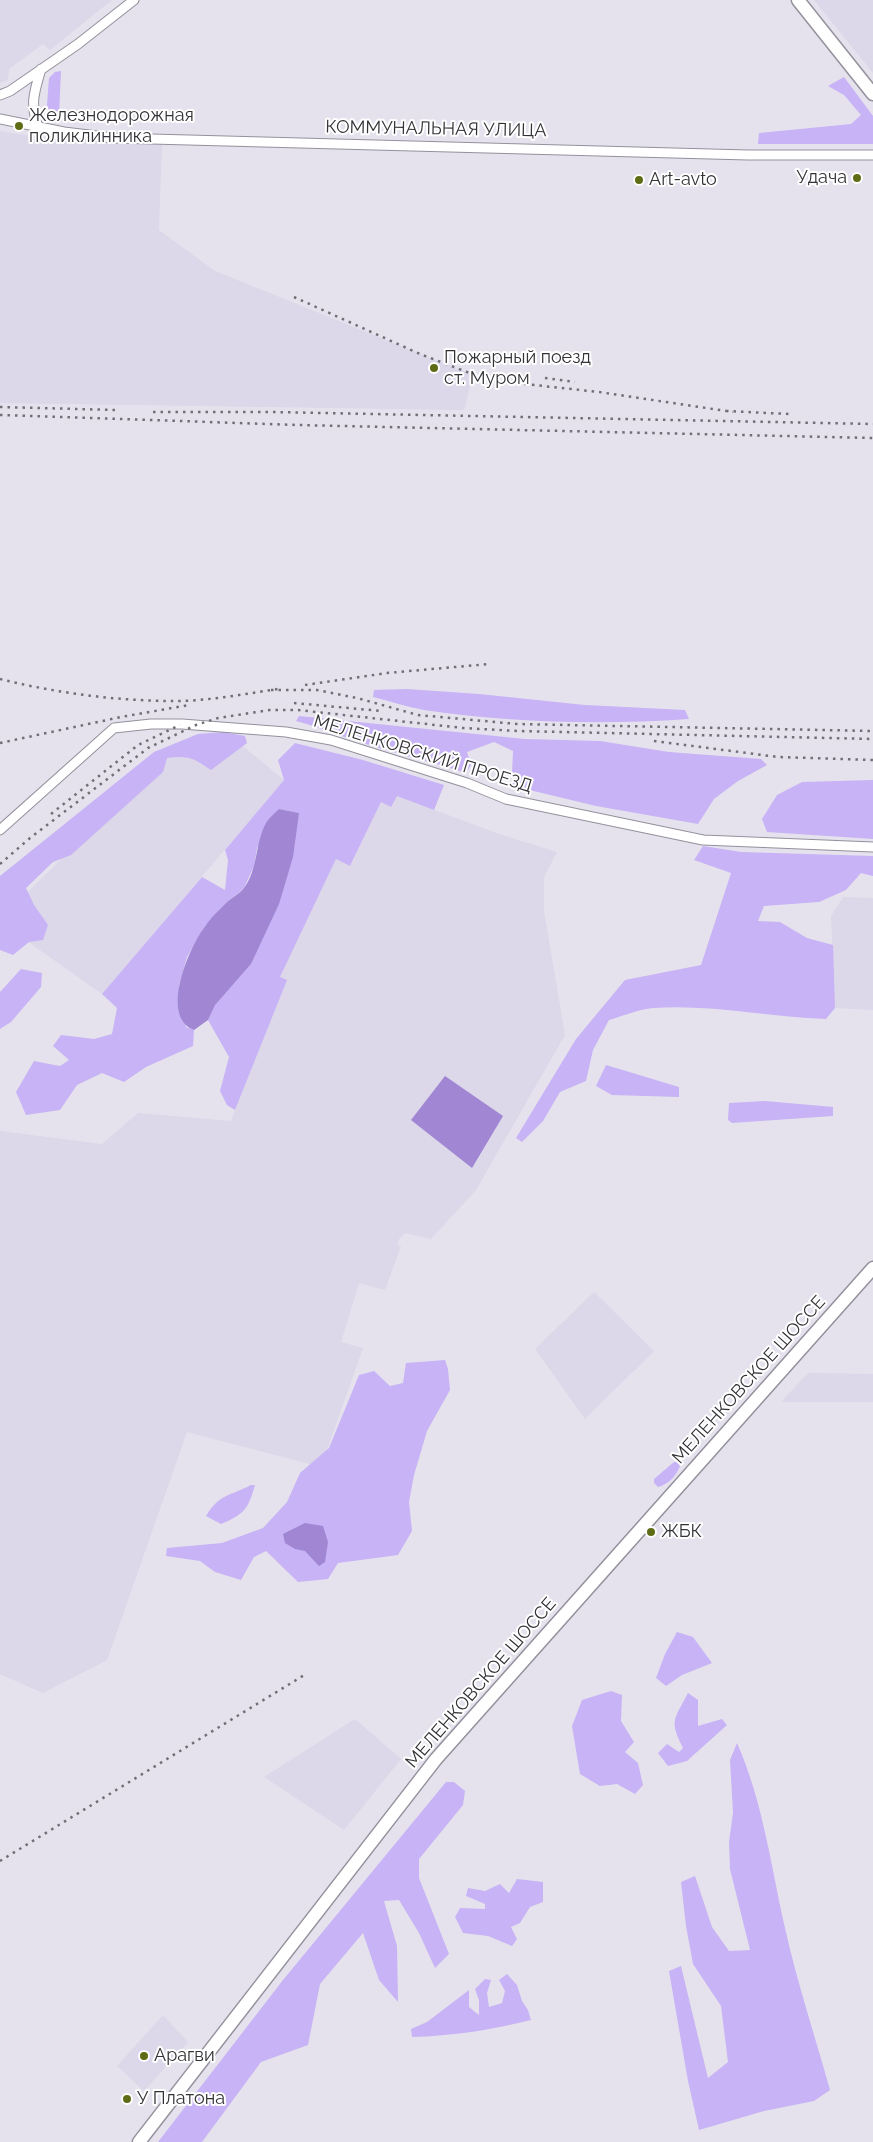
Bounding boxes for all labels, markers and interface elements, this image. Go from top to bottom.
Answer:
place label: Железнодорожная поликлинника [29,105,194,148]
street label: КОММУНАЛЬНАЯ УЛИЦА [325,116,547,142]
marker: Железнодорожная поликлинника [13,120,25,132]
place label: Удача [797,167,847,189]
place label: Art-avto [649,169,717,191]
marker: Удача [851,172,863,184]
marker: Art-avto [633,174,645,186]
place label: Пожарный поезд ст. Муром [444,347,591,389]
marker: Пожарный поезд ст. Муром [428,362,440,374]
street label: МЕЛЕНКОВСКИЙ ПРОЕЗД [311,710,535,798]
street label: МЕЛЕНКОВСКОЕ ШОССЕ [668,1292,830,1468]
place label: ЖБК [661,1521,702,1543]
marker: ЖБК [645,1526,657,1538]
street label: МЕЛЕНКОВСКОЕ ШОССЕ [401,1593,561,1773]
place label: Арагви [154,2045,215,2067]
marker: Арагви [138,2050,150,2062]
place label: У Платона [137,2088,225,2110]
marker: У Платона [121,2093,133,2105]

